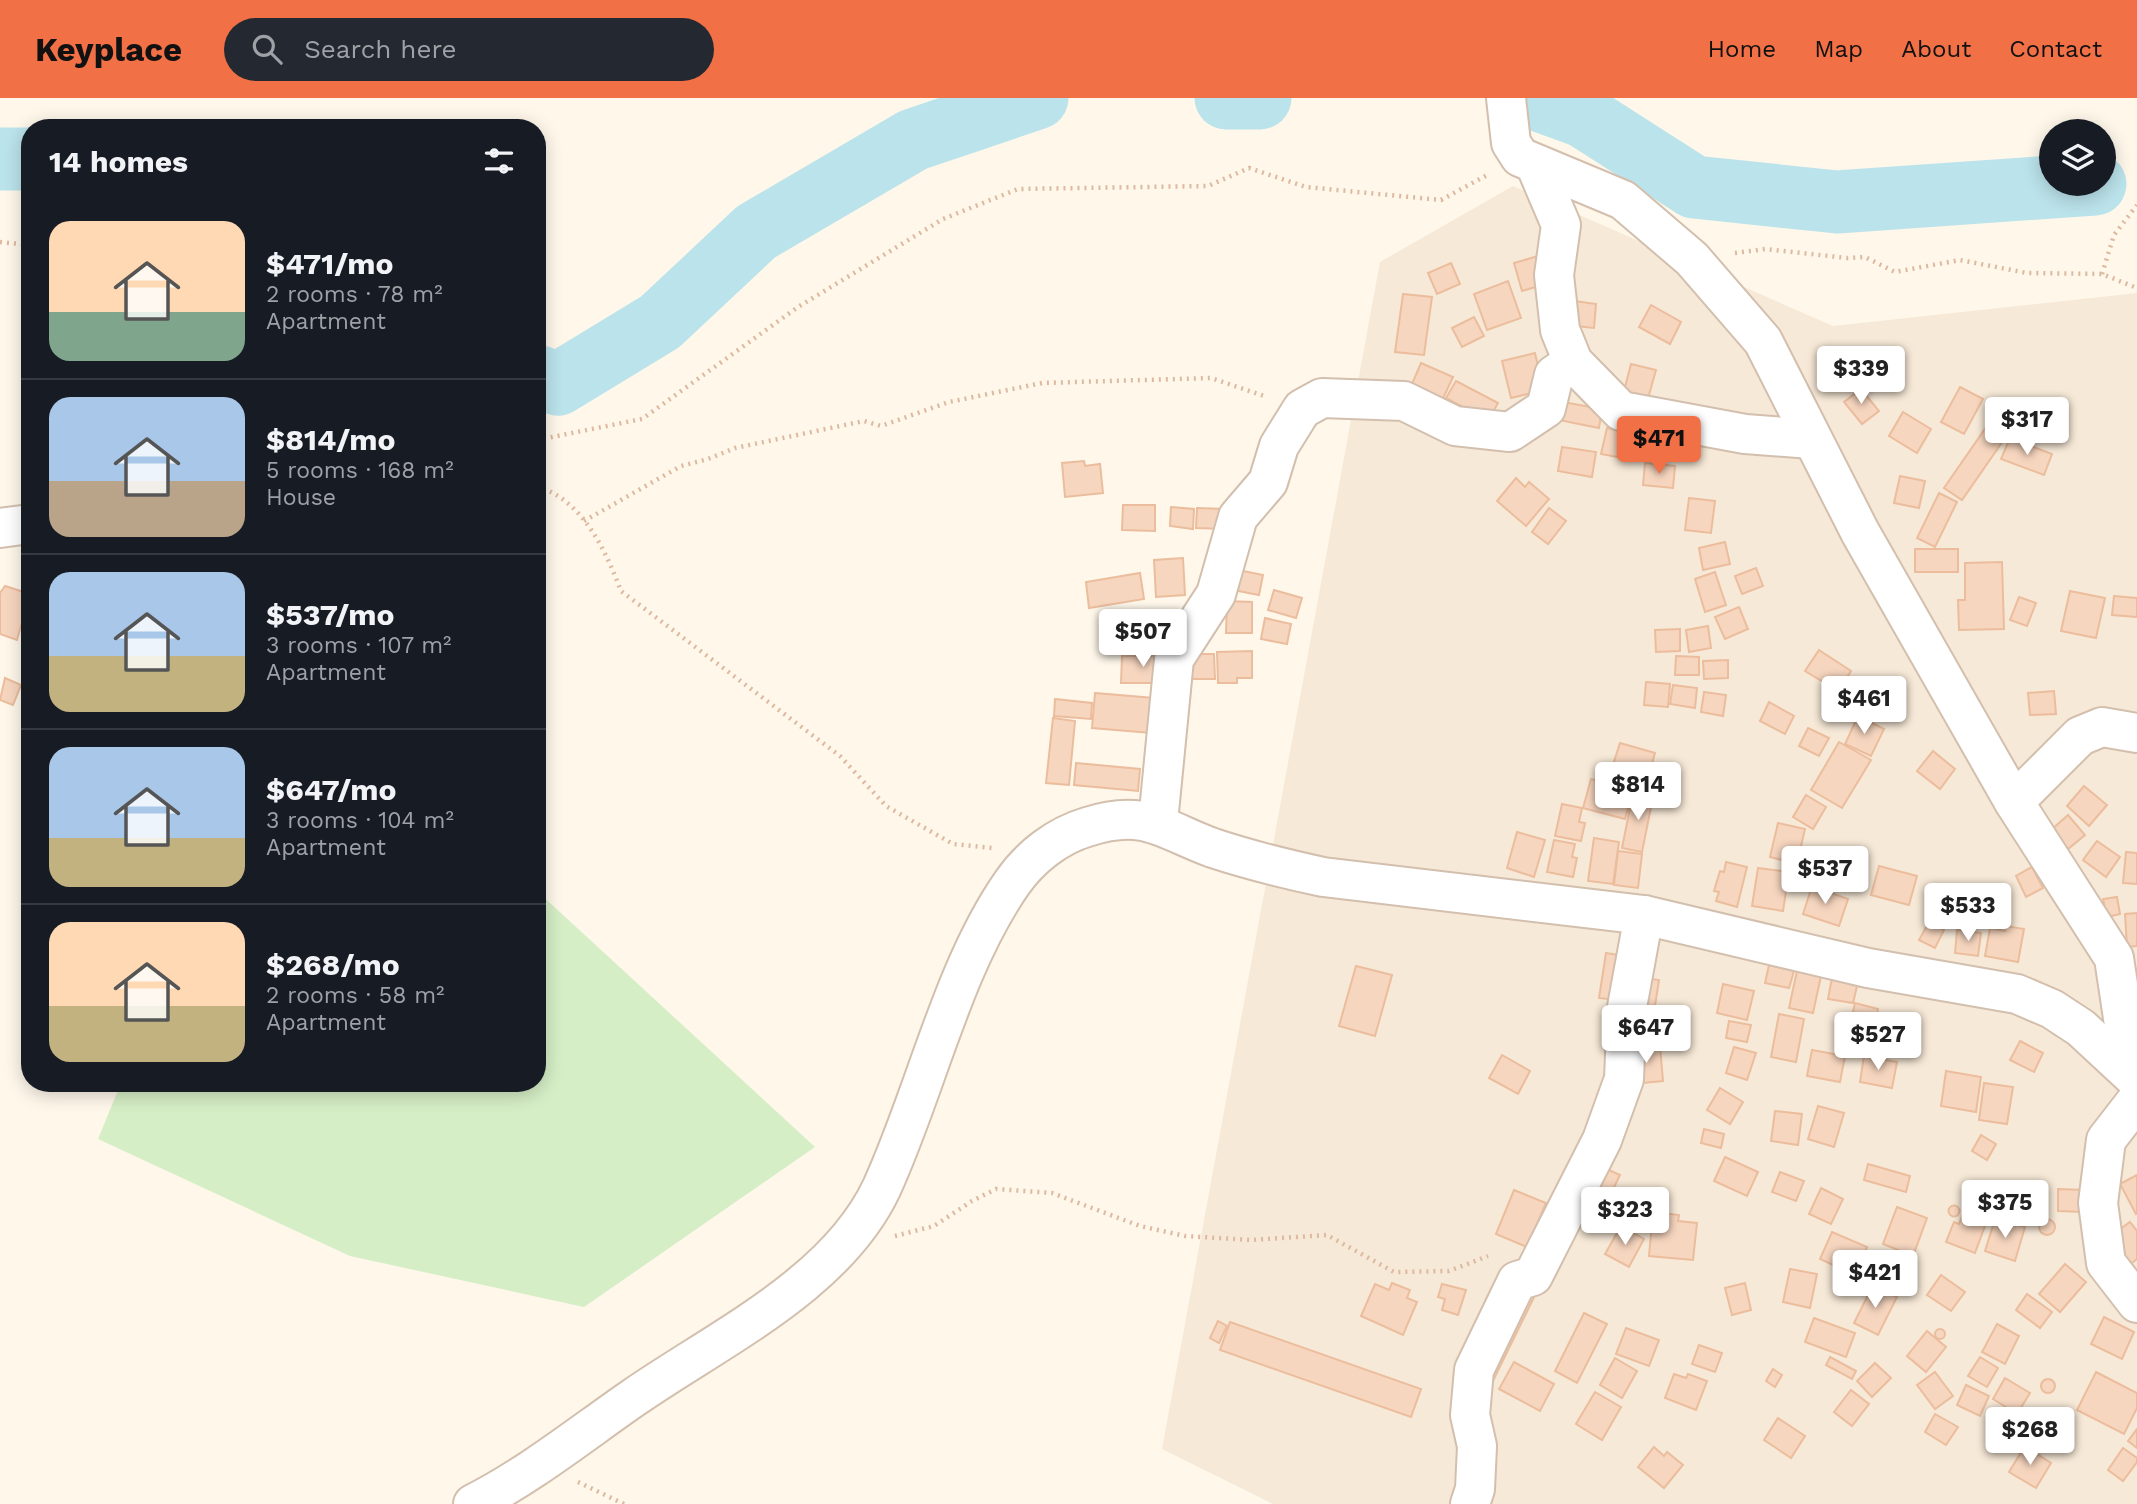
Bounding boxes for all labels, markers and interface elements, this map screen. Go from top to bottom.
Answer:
search box [224,18,714,81]
text: Keyplace [35,30,182,69]
icon: search [248,30,286,68]
text: Search here [304,34,457,64]
text: Home [1708,35,1776,63]
text: Map [1814,35,1863,63]
text: About [1901,35,1971,63]
text: Contact [2009,35,2102,63]
map controls [2039,119,2116,196]
button: layers [2039,119,2116,196]
icon: filters [480,142,518,180]
text: 14 homes [49,144,188,179]
text: $471/mo [266,246,394,281]
icon: home [105,249,189,333]
text: 2 rooms · 78 m² [266,281,443,308]
text: Apartment [266,308,386,335]
pin: $339 [1820,346,1902,406]
text: $339 [1833,355,1889,382]
pin: $317 [1986,398,2068,457]
text: $317 [2001,406,2053,433]
pin: $471 [1618,416,1700,476]
text: $814/mo [266,422,396,457]
icon: home [105,425,189,509]
text: $471 [1633,425,1685,452]
text: 5 rooms · 168 m² [266,457,454,484]
text: House [266,484,336,511]
text: $537/mo [266,597,394,632]
icon: home [105,600,189,684]
pin: $507 [1102,610,1184,669]
text: $507 [1115,618,1171,645]
text: 3 rooms · 107 m² [266,632,452,659]
text: Apartment [266,659,386,686]
pin: $461 [1823,676,1905,736]
text: $461 [1837,685,1891,712]
pin: $814 [1597,762,1679,822]
text: $814 [1611,771,1665,798]
text: $647/mo [266,772,396,807]
icon: home [105,775,189,859]
text: 3 rooms · 104 m² [266,807,454,834]
text: Apartment [266,834,386,861]
pin: $537 [1784,846,1866,906]
text: $537 [1797,855,1853,882]
pin: $533 [1927,884,2009,943]
text: $533 [1940,892,1996,919]
text: $268/mo [266,947,400,982]
icon: home [105,950,189,1034]
text: 2 rooms · 58 m² [266,982,445,1009]
pin: $647 [1605,1006,1687,1065]
text: Apartment [266,1009,386,1036]
pin: $527 [1837,1012,1919,1072]
text: $647 [1618,1014,1674,1041]
text: $527 [1850,1021,1906,1048]
pin: $375 [1964,1180,2046,1240]
pin: $323 [1584,1188,1666,1247]
text: $375 [1978,1189,2032,1216]
text: $323 [1597,1196,1653,1223]
pin: $421 [1834,1250,1916,1310]
text: $421 [1849,1259,1901,1286]
pin: $268 [1989,1408,2071,1467]
text: $268 [2001,1416,2059,1443]

